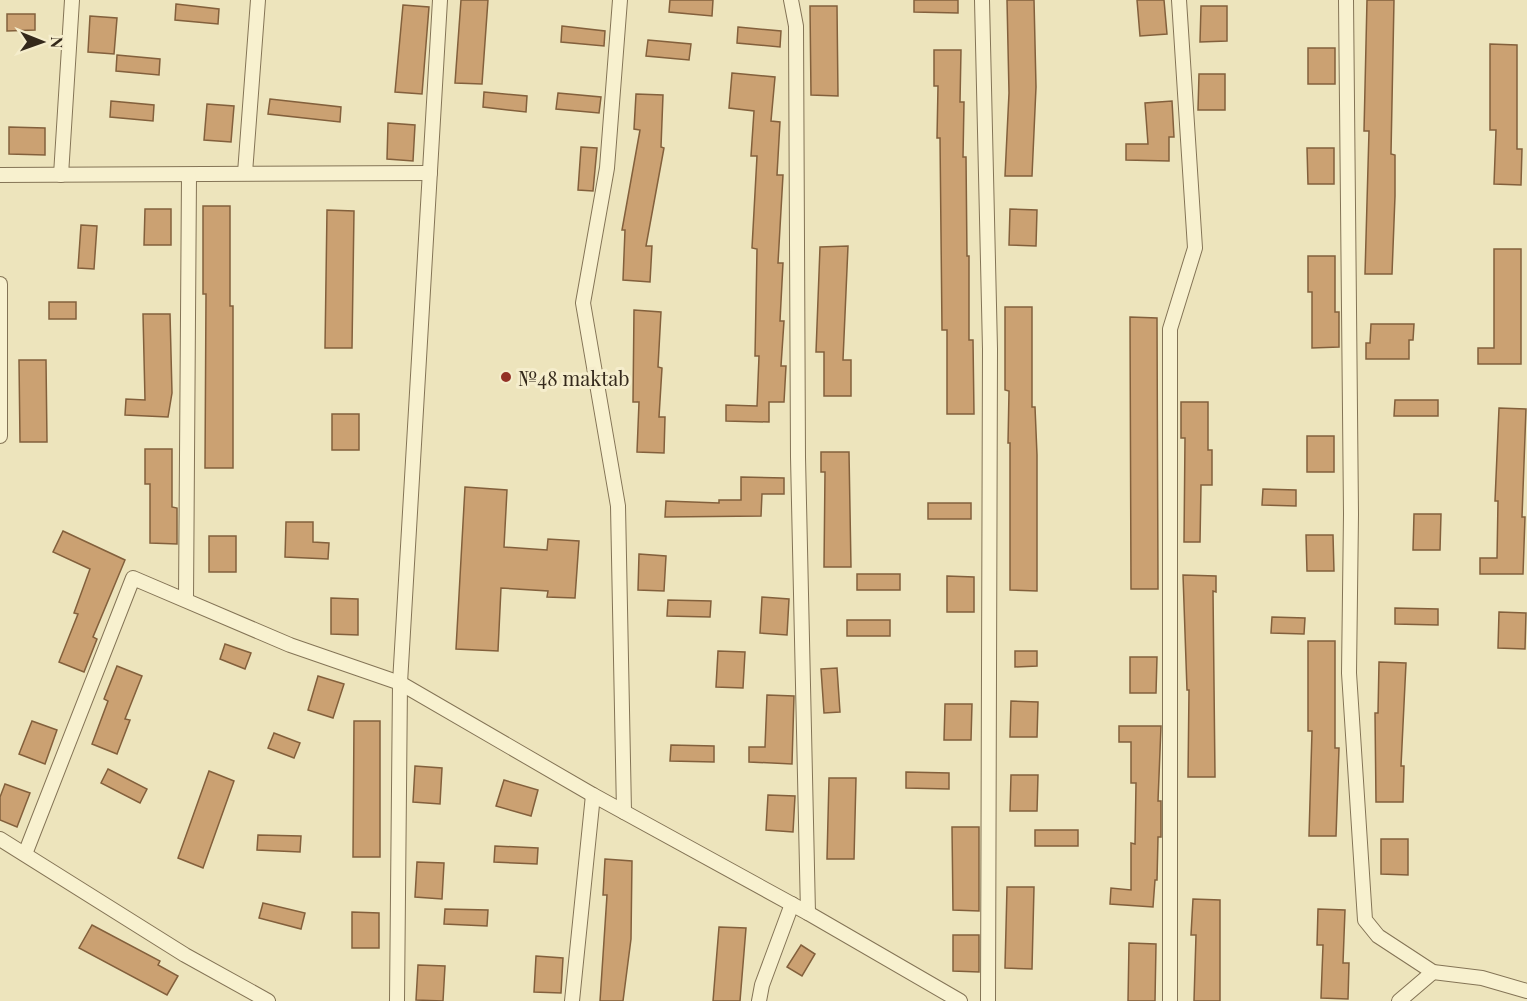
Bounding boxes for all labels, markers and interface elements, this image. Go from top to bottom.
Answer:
north arrow [12,12,72,72]
text: N [47,36,68,49]
place label: №48 maktab [518,364,630,391]
marker: №48 maktab [499,370,513,384]

